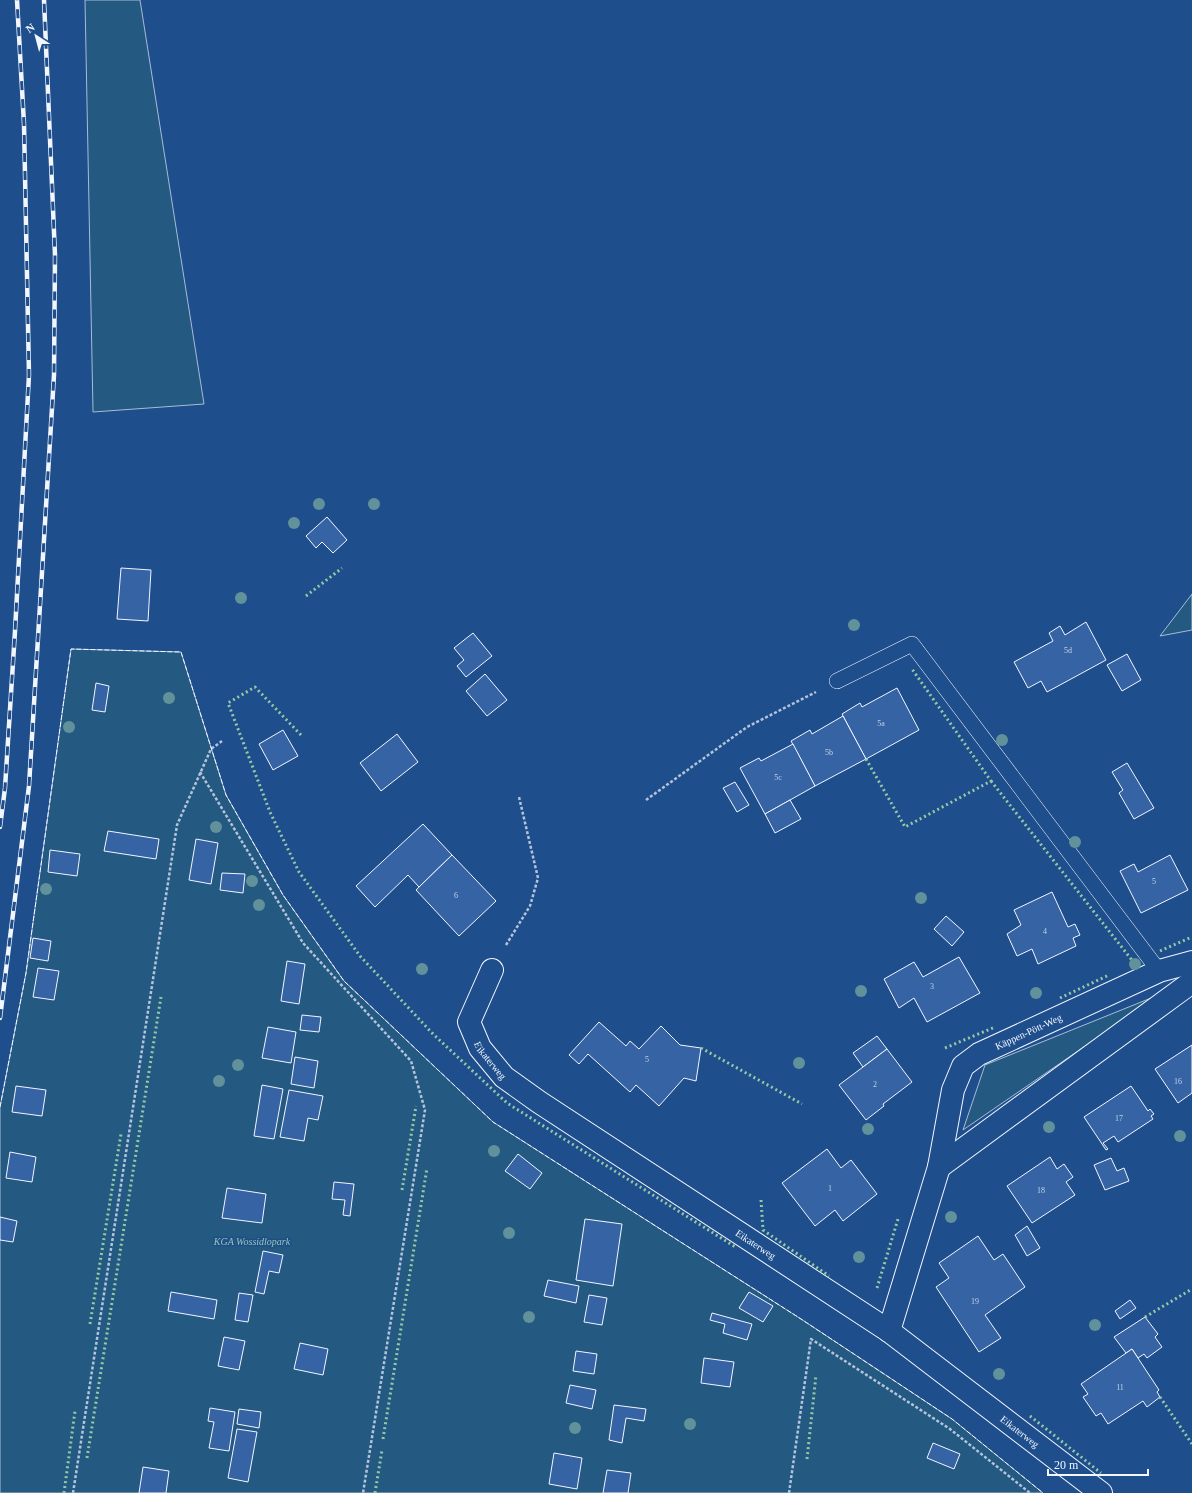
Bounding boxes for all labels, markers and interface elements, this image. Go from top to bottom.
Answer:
north arrow [16,16,56,56]
text: N [23,21,37,35]
house number: 5d [1064,646,1072,655]
house number: 5a [877,719,885,728]
house number: 5b [825,748,833,757]
house number: 5c [774,773,782,782]
house number: 5 [1152,877,1156,886]
house number: 6 [454,891,458,900]
house number: 4 [1043,927,1047,936]
house number: 3 [930,982,934,991]
street label: Käppen-Pött-Weg [993,1012,1064,1052]
street label: Eikaterweg [472,1040,509,1082]
house number: 5 [645,1055,649,1064]
house number: 16 [1174,1077,1182,1086]
house number: 2 [873,1080,877,1089]
house number: 17 [1115,1114,1123,1123]
house number: 1 [828,1184,832,1193]
house number: 18 [1037,1186,1045,1195]
street label: Eikaterweg [734,1227,778,1261]
park label: KGA Wossidlopark [213,1236,291,1247]
house number: 19 [971,1297,979,1306]
house number: 11 [1116,1383,1124,1392]
street label: Eikaterweg [998,1413,1041,1450]
scale bar [1048,1451,1148,1477]
text: 20 m [1054,1458,1079,1472]

